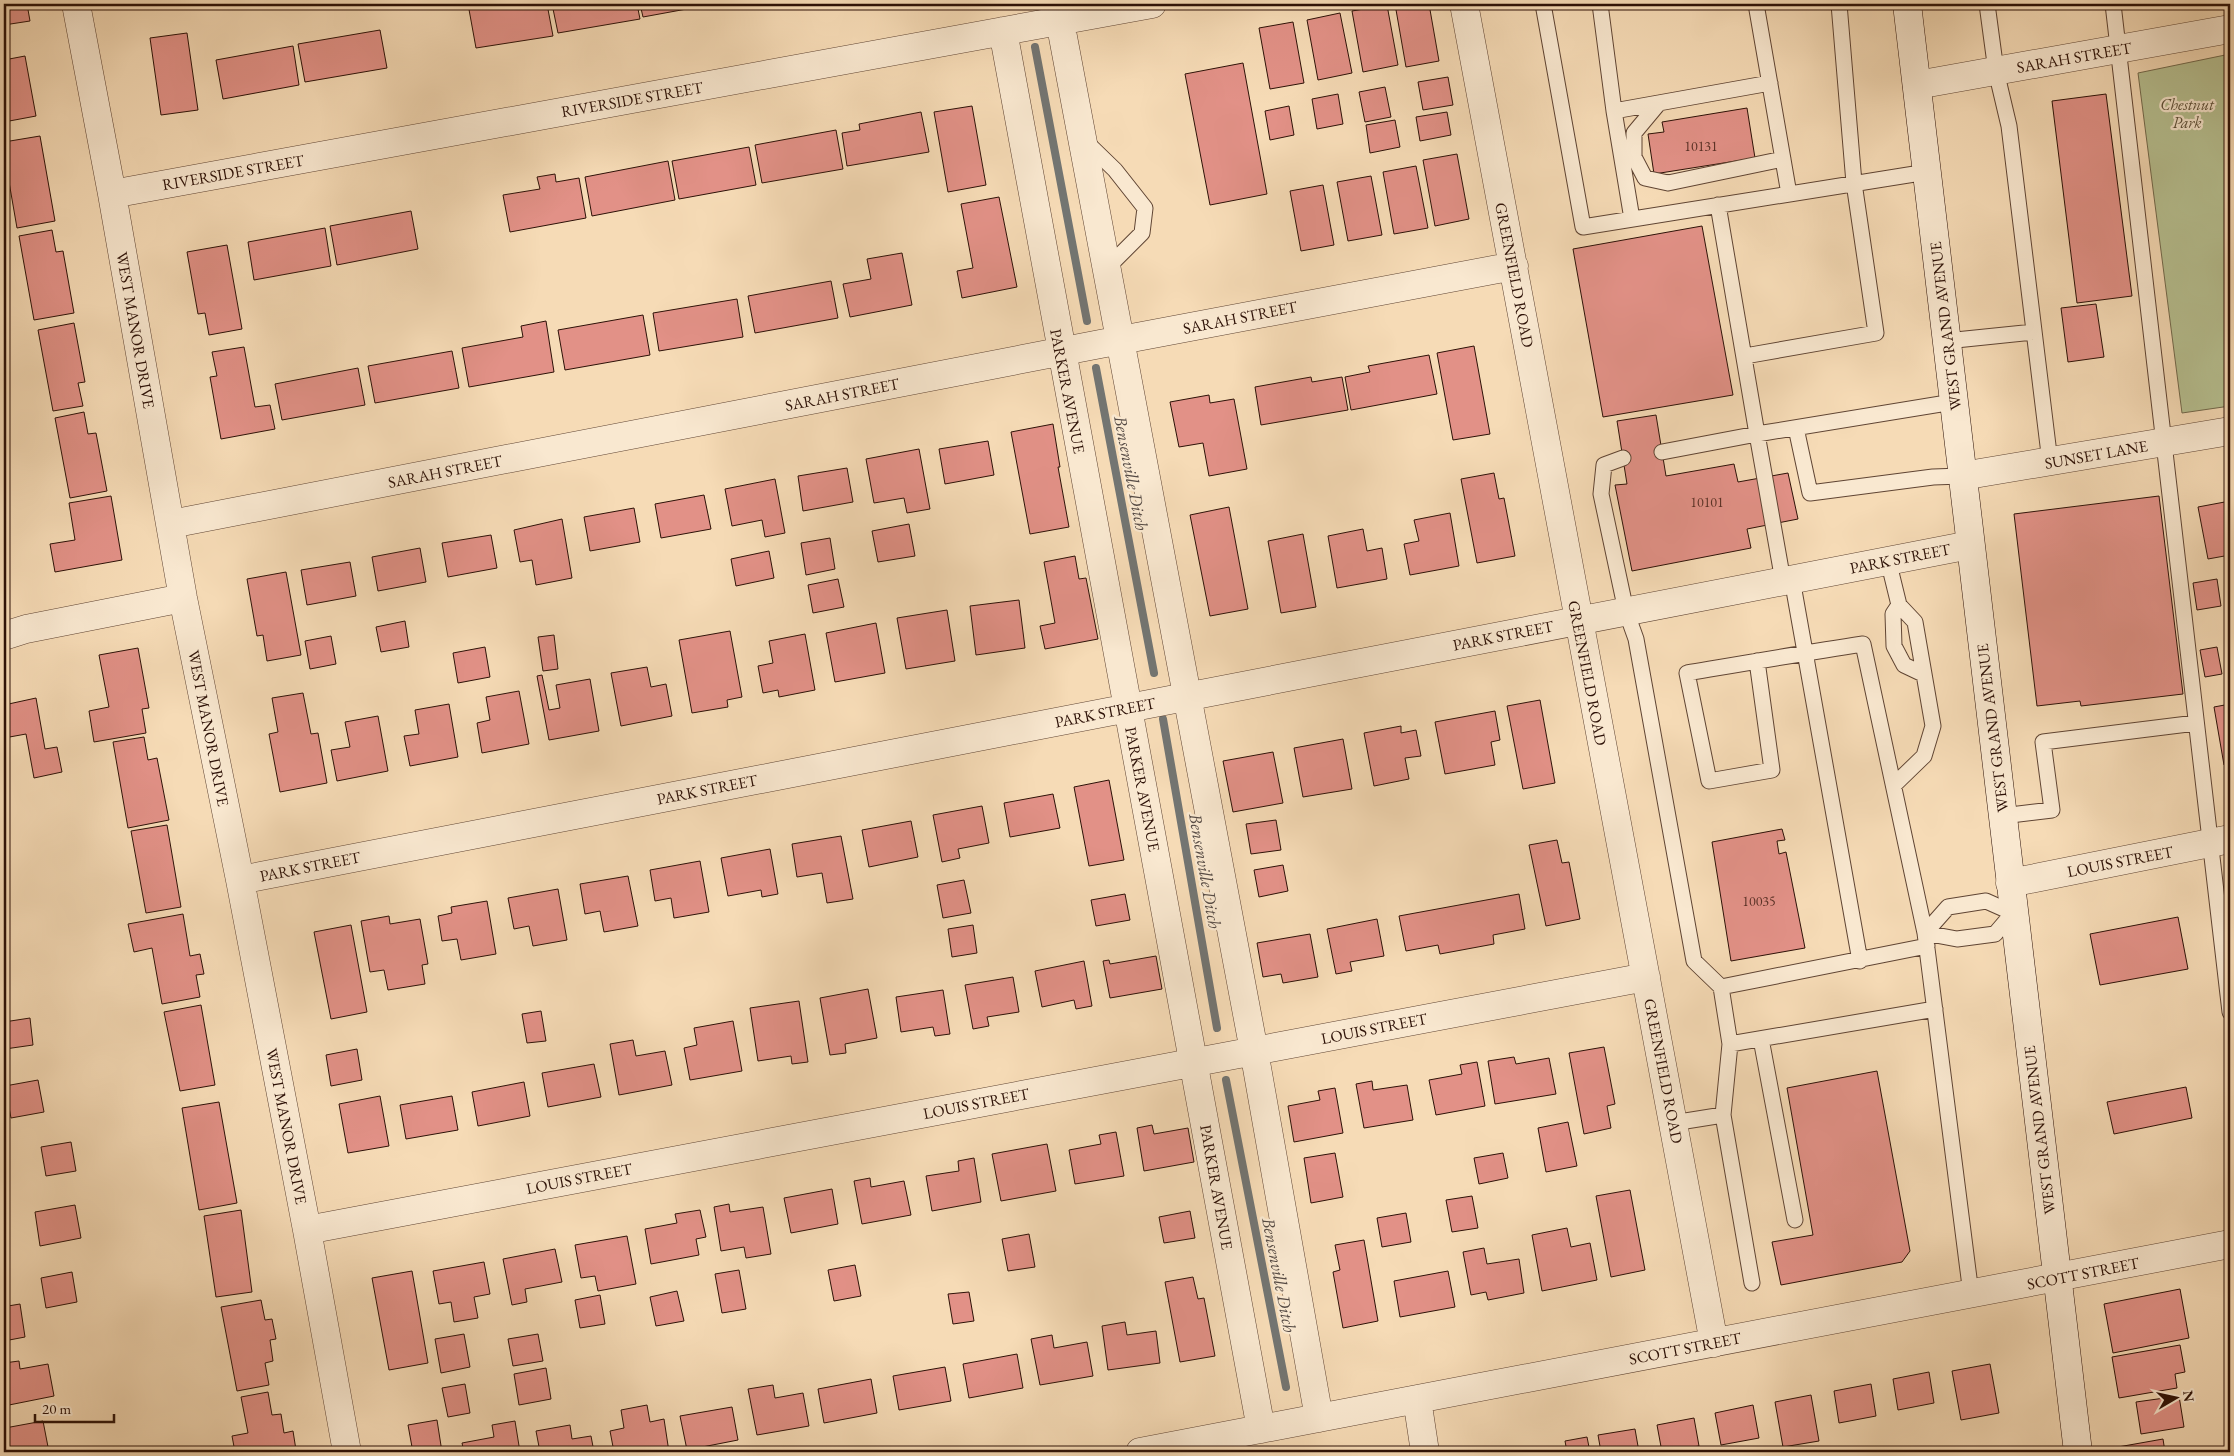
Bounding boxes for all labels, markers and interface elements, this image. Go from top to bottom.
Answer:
street label: SARAH STREET [2015,37,2133,78]
street label: RIVERSIDE STREET [560,77,705,122]
park label: Chestnut Park [2160,94,2215,133]
house number: 10131 [1684,137,1718,155]
street label: RIVERSIDE STREET [161,150,306,195]
street label: GREENFIELD ROAD [1490,201,1539,349]
street label: WEST GRAND AVENUE [1925,240,1966,412]
street label: WEST MANOR DRIVE [111,250,160,410]
street label: SARAH STREET [1181,296,1299,339]
street label: PARKER AVENUE [1045,327,1090,455]
street label: SARAH STREET [783,373,901,416]
water label: Bensenville Ditch [1109,412,1154,533]
street label: SUNSET LANE [2043,435,2149,474]
street label: SARAH STREET [386,450,504,493]
house number: 10101 [1690,493,1724,511]
street label: PARK STREET [1848,538,1953,579]
street label: GREENFIELD ROAD [1563,599,1612,747]
street label: PARK STREET [1451,615,1556,656]
street label: WEST GRAND AVENUE [1972,642,2013,814]
street label: WEST MANOR DRIVE [183,648,234,808]
street label: PARK STREET [1053,692,1158,733]
street label: PARKER AVENUE [1120,725,1165,853]
street label: PARK STREET [655,769,760,810]
water label: Bensenville Ditch [1184,810,1227,931]
street label: LOUIS STREET [2065,841,2175,882]
street label: PARK STREET [258,846,363,887]
house number: 10035 [1742,892,1776,910]
street label: GREENFIELD ROAD [1639,997,1688,1145]
street label: LOUIS STREET [1319,1008,1429,1049]
street label: WEST GRAND AVENUE [2019,1044,2060,1216]
street label: WEST MANOR DRIVE [261,1046,312,1206]
street label: LOUIS STREET [921,1083,1031,1124]
street label: PARKER AVENUE [1195,1123,1238,1251]
street label: LOUIS STREET [524,1158,634,1199]
water label: Bensenville Ditch [1257,1214,1302,1335]
street label: SCOTT STREET [2025,1252,2141,1295]
street label: SCOTT STREET [1627,1327,1743,1370]
north arrow [2152,1374,2202,1424]
text: N [2179,1389,2199,1404]
scale bar [35,1391,114,1423]
text: 20 m [42,1399,71,1418]

